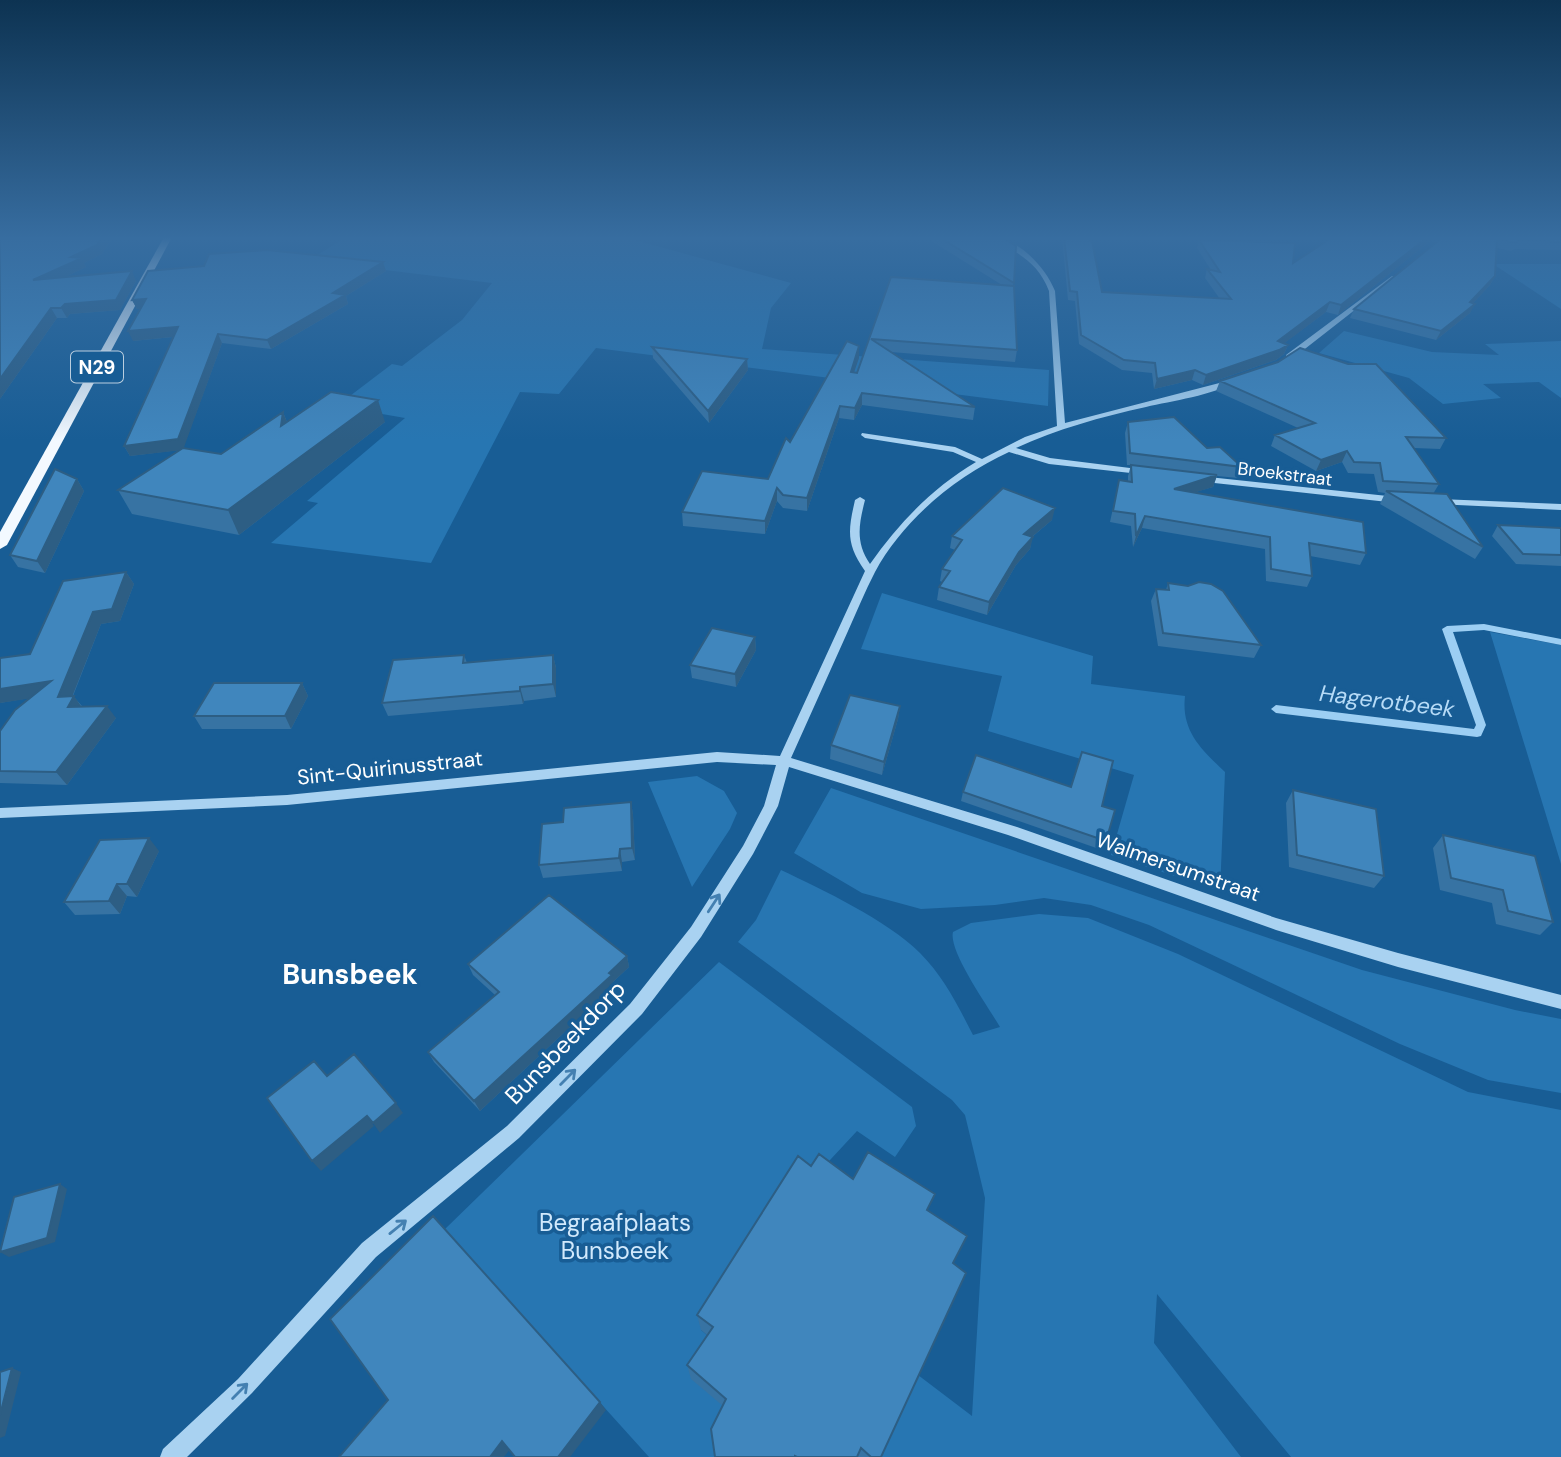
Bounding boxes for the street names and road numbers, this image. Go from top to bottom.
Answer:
road number: N29 [71,352,123,382]
street label: Broekstraat [1236,456,1334,492]
street label: Sint-Quirinusstraat [296,744,484,792]
street label: Walmersumstraat [1092,826,1264,908]
street label: Bunsbeekdorp [498,973,632,1111]

